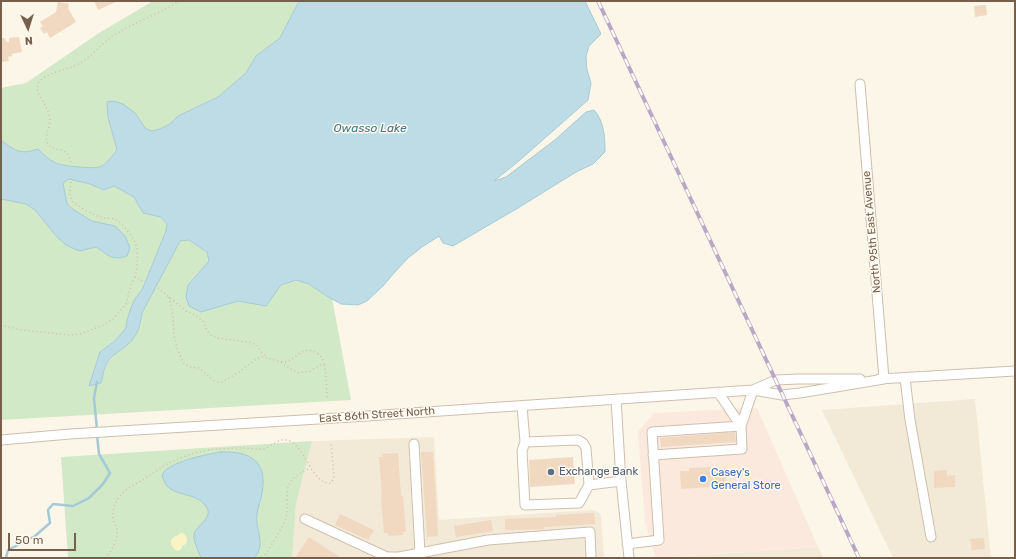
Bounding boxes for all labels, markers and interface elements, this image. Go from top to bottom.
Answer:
north arrow [8,8,48,48]
text: N [24,34,33,47]
water label: Owasso Lake [333,122,407,136]
street label: North 95th East Avenue [860,170,884,294]
street label: East 86th Street North [319,404,435,426]
place label: Exchange Bank [559,465,638,479]
place label: Casey's General Store [711,466,781,492]
marker: Exchange Bank [546,467,556,477]
marker: Casey's General Store [698,474,708,484]
scale bar [10,525,78,551]
text: 50 m [15,533,43,547]

